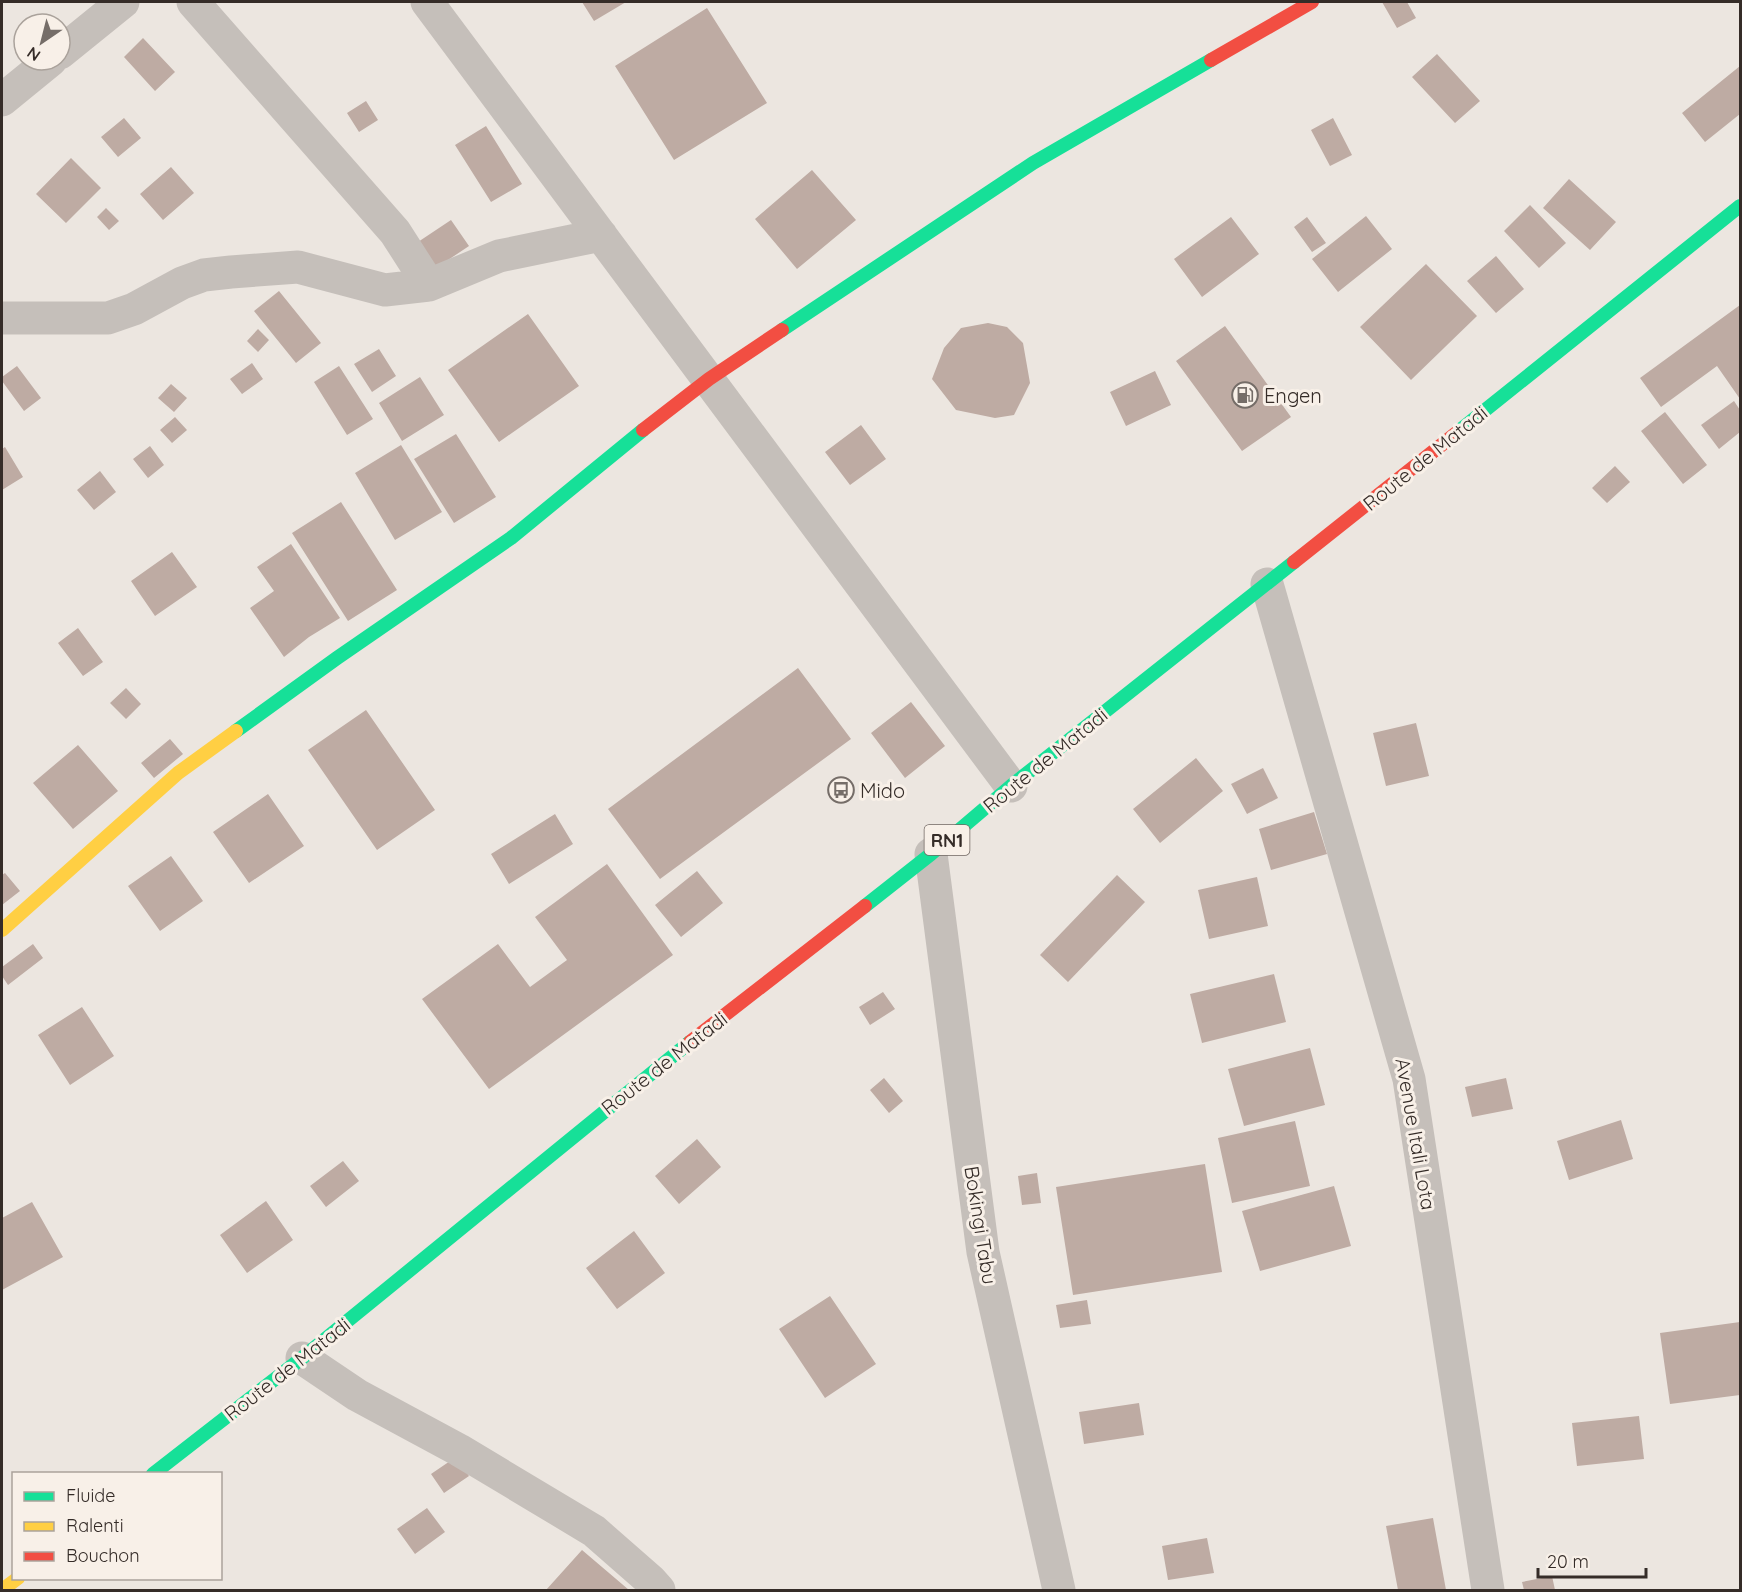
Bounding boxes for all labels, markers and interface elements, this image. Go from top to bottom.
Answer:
north arrow [12,12,72,72]
text: N [23,43,44,66]
fuel station icon: Engen [1230,380,1260,410]
place label: Engen [1264,383,1322,408]
street label: Route de Matadi [1358,400,1492,516]
street label: Route de Matadi [978,702,1112,818]
bus stop icon: Mido [826,775,856,805]
place label: Mido [860,778,905,803]
road number: RN1 [924,825,970,855]
street label: Route de Matadi [596,1006,732,1120]
street label: Avenue Itali Lota [1390,1056,1442,1212]
street label: Bokingi Tabu [959,1164,1003,1286]
street label: Route de Matadi [219,1312,355,1426]
legend [12,1472,222,1580]
text: Fluide [66,1484,115,1507]
text: Ralenti [66,1514,124,1537]
scale bar [1538,1541,1646,1579]
text: Bouchon [66,1544,140,1567]
text: 20 m [1547,1550,1589,1573]

